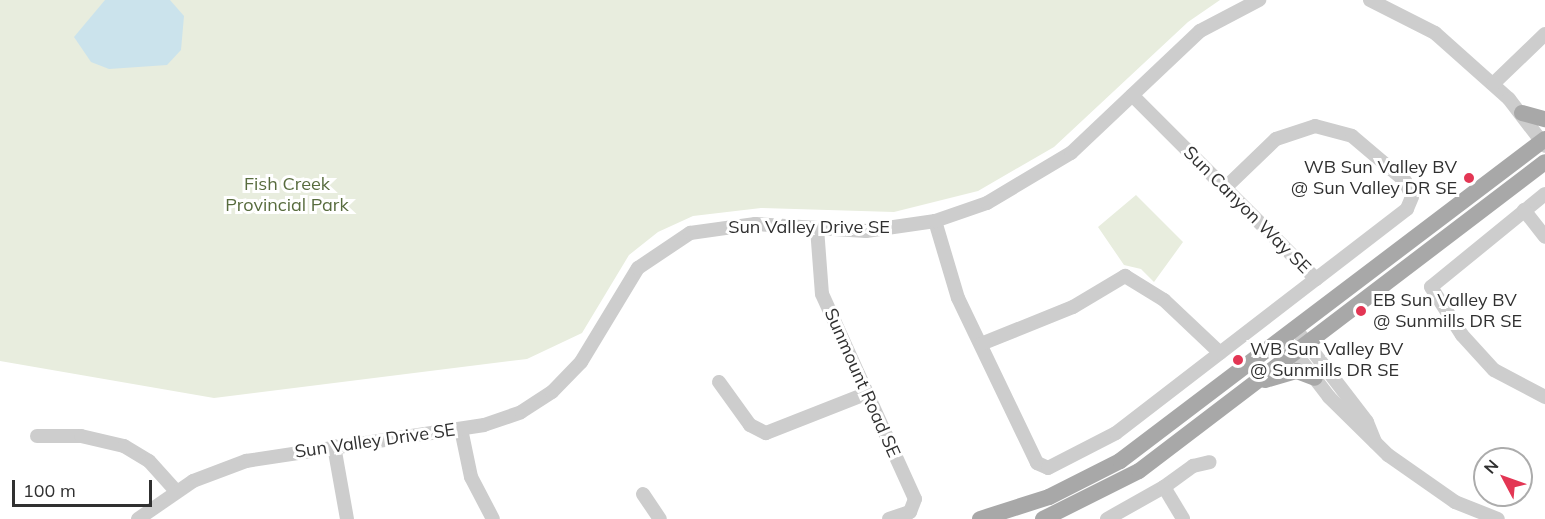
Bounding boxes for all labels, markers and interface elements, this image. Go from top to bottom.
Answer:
street label: Sun Canyon Way SE [1179,142,1315,278]
place label: WB Sun Valley BV @ Sun Valley DR SE [1291,157,1457,200]
marker: WB Sun Valley BV @ Sun Valley DR SE [1462,171,1476,185]
park label: Fish Creek Provincial Park [225,174,349,216]
street label: Sun Valley Drive SE [728,216,890,238]
place label: EB Sun Valley BV @ Sunmills DR SE [1373,290,1522,332]
marker: EB Sun Valley BV @ Sunmills DR SE [1354,304,1368,318]
street label: Sunmount Road SE [819,305,905,461]
place label: WB Sun Valley BV @ Sunmills DR SE [1250,339,1403,382]
marker: WB Sun Valley BV @ Sunmills DR SE [1231,353,1245,367]
street label: Sun Valley Drive SE [293,419,457,463]
north arrow [1473,447,1533,507]
text: N [1479,455,1502,478]
scale bar [15,468,154,506]
text: 100 m [23,479,76,502]

